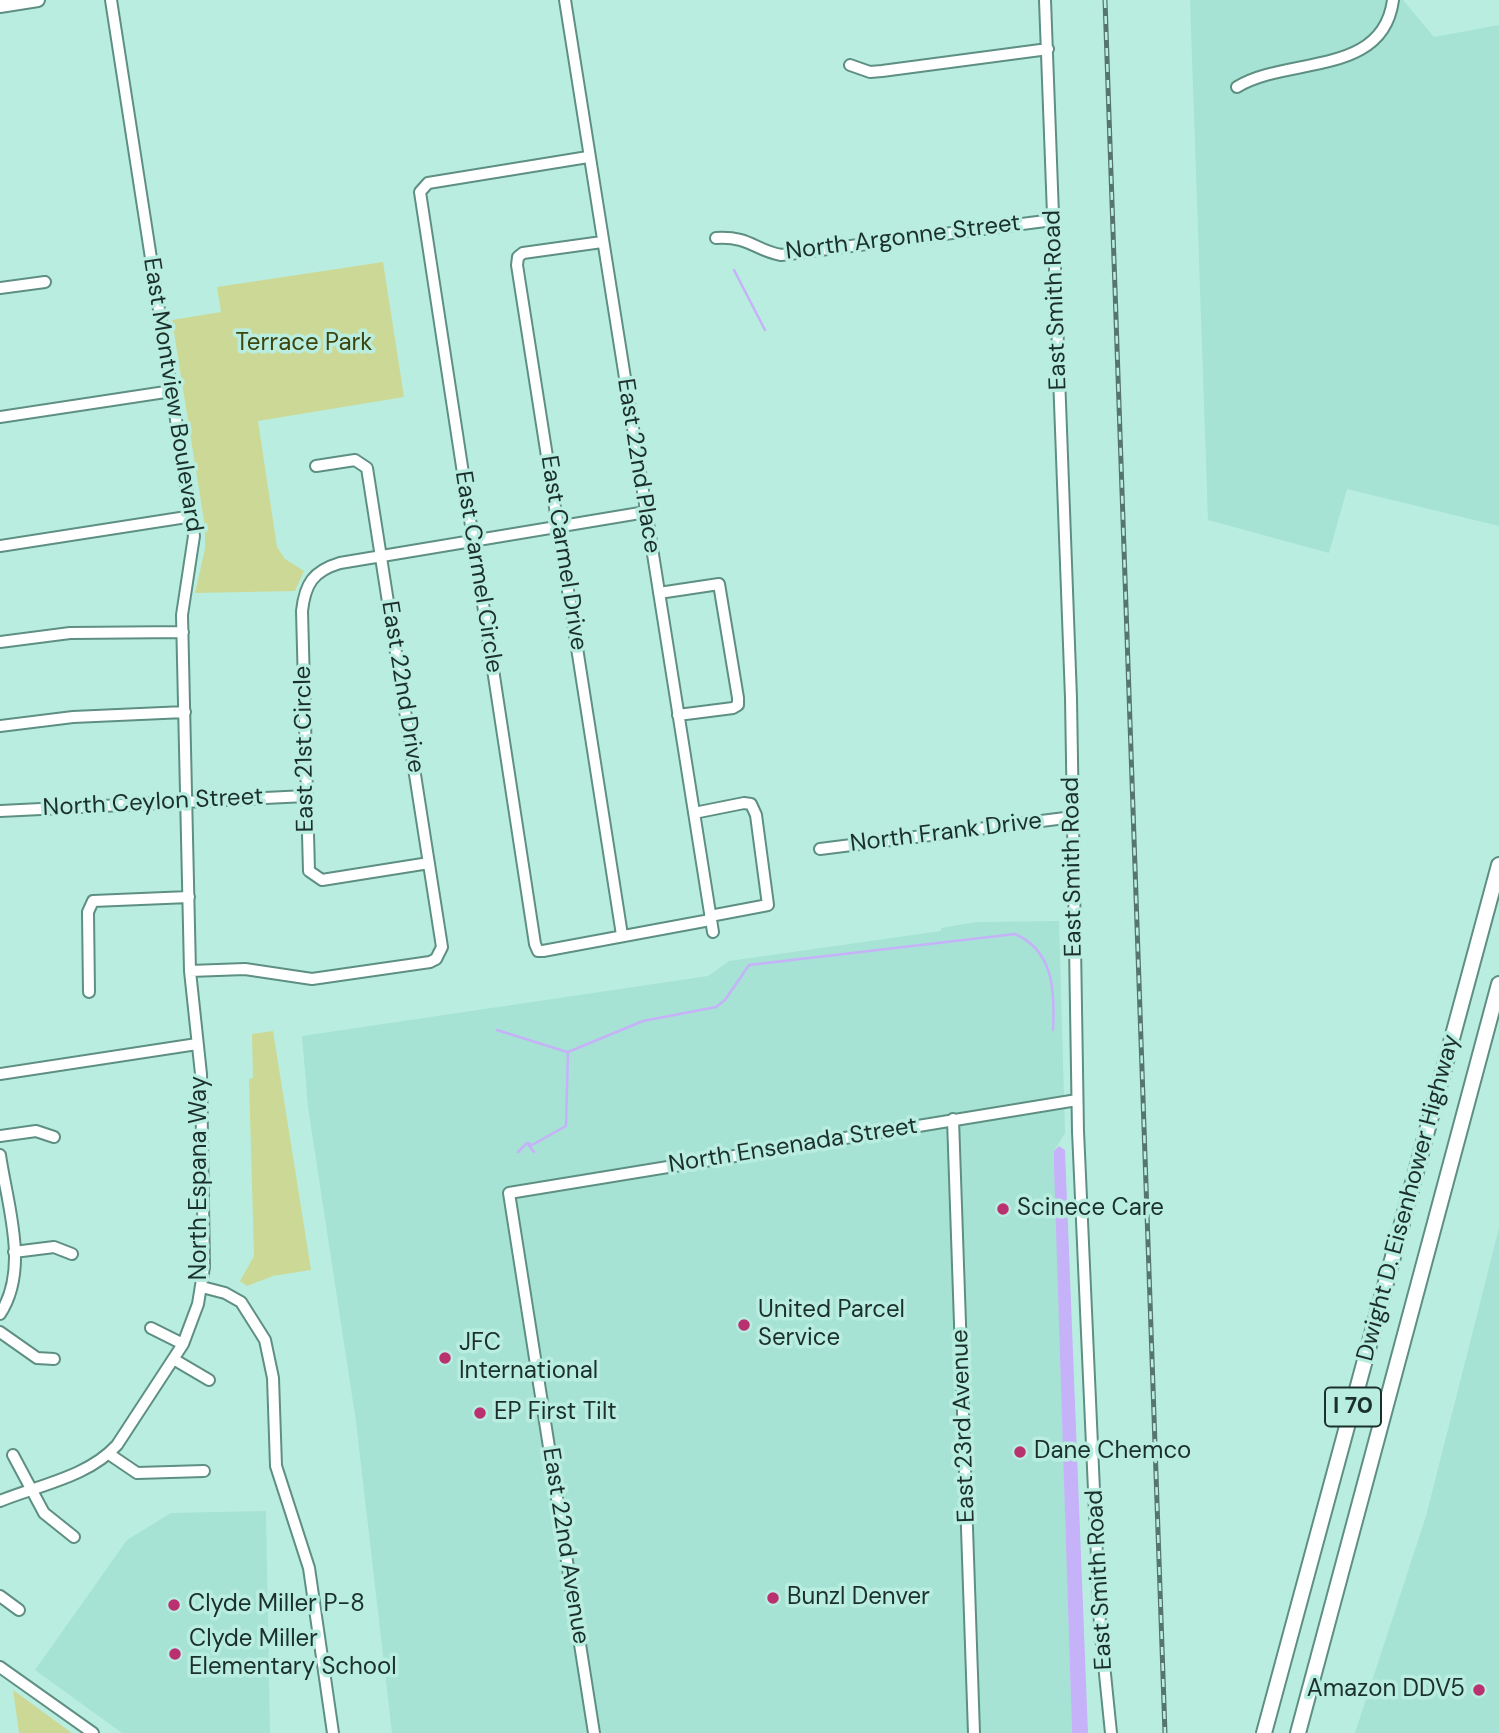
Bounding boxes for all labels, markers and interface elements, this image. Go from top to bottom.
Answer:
street label: North Argonne Street [784,209,1022,267]
street label: East Smith Road [1038,209,1074,391]
street label: East Montview Boulevard [136,256,208,534]
park label: Terrace Park [236,330,372,358]
street label: East 22nd Place [610,377,666,555]
street label: East Carmel Drive [533,454,593,652]
street label: East Carmel Circle [448,469,508,675]
street label: East 22nd Drive [374,599,430,775]
street label: East 21st Circle [289,665,321,833]
street label: East Smith Road [1057,777,1089,957]
street label: North Ceylon Street [42,783,264,823]
street label: North Frank Drive [848,807,1044,859]
street label: Dwight D. Eisenhower Highway [1352,1032,1466,1364]
street label: North Espana Way [186,1076,214,1280]
street label: North Ensenada Street [666,1112,920,1180]
place label: Scinece Care [1017,1195,1164,1223]
marker: Scinece Care [995,1201,1011,1217]
place label: United Parcel Service [758,1297,905,1353]
marker: United Parcel Service [736,1317,752,1333]
street label: East 23rd Avenue [946,1329,982,1523]
place label: JFC International [459,1330,598,1386]
marker: JFC International [437,1350,453,1366]
road number: I 70 [1325,1388,1381,1426]
place label: EP First Tilt [494,1399,617,1427]
marker: EP First Tilt [472,1405,488,1421]
place label: Dane Chemco [1034,1438,1191,1466]
marker: Dane Chemco [1012,1444,1028,1460]
street label: East 22nd Avenue [535,1446,595,1646]
street label: East Smith Road [1081,1489,1119,1671]
place label: Bunzl Denver [787,1584,930,1612]
marker: Bunzl Denver [765,1590,781,1606]
place label: Clyde Miller P-8 [188,1591,365,1619]
marker: Clyde Miller P-8 [166,1597,182,1613]
place label: Clyde Miller Elementary School [189,1626,397,1682]
marker: Clyde Miller Elementary School [167,1646,183,1662]
place label: Amazon DDV5 [1307,1676,1465,1704]
marker: Amazon DDV5 [1471,1682,1487,1698]

